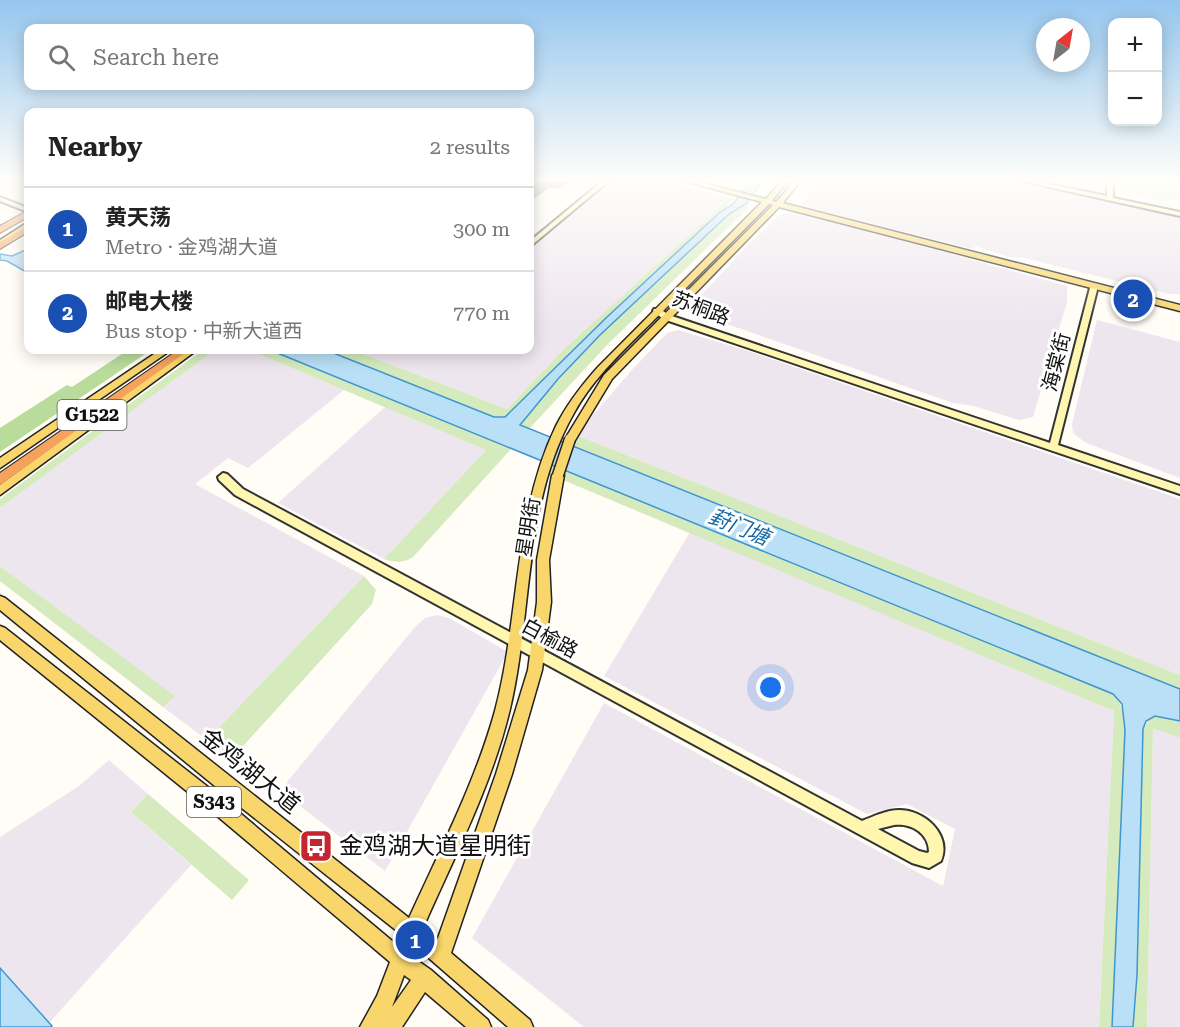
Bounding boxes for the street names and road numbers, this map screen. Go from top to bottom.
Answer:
street label: 苏桐路 [669,286,733,330]
street label: 海棠街 [1037,330,1075,394]
road number: G1522 [58,400,127,430]
street label: 星明街 [511,495,545,559]
street label: 白榆路 [518,613,582,663]
street label: 金鸡湖大道 [195,722,305,820]
road number: S343 [187,787,241,817]

